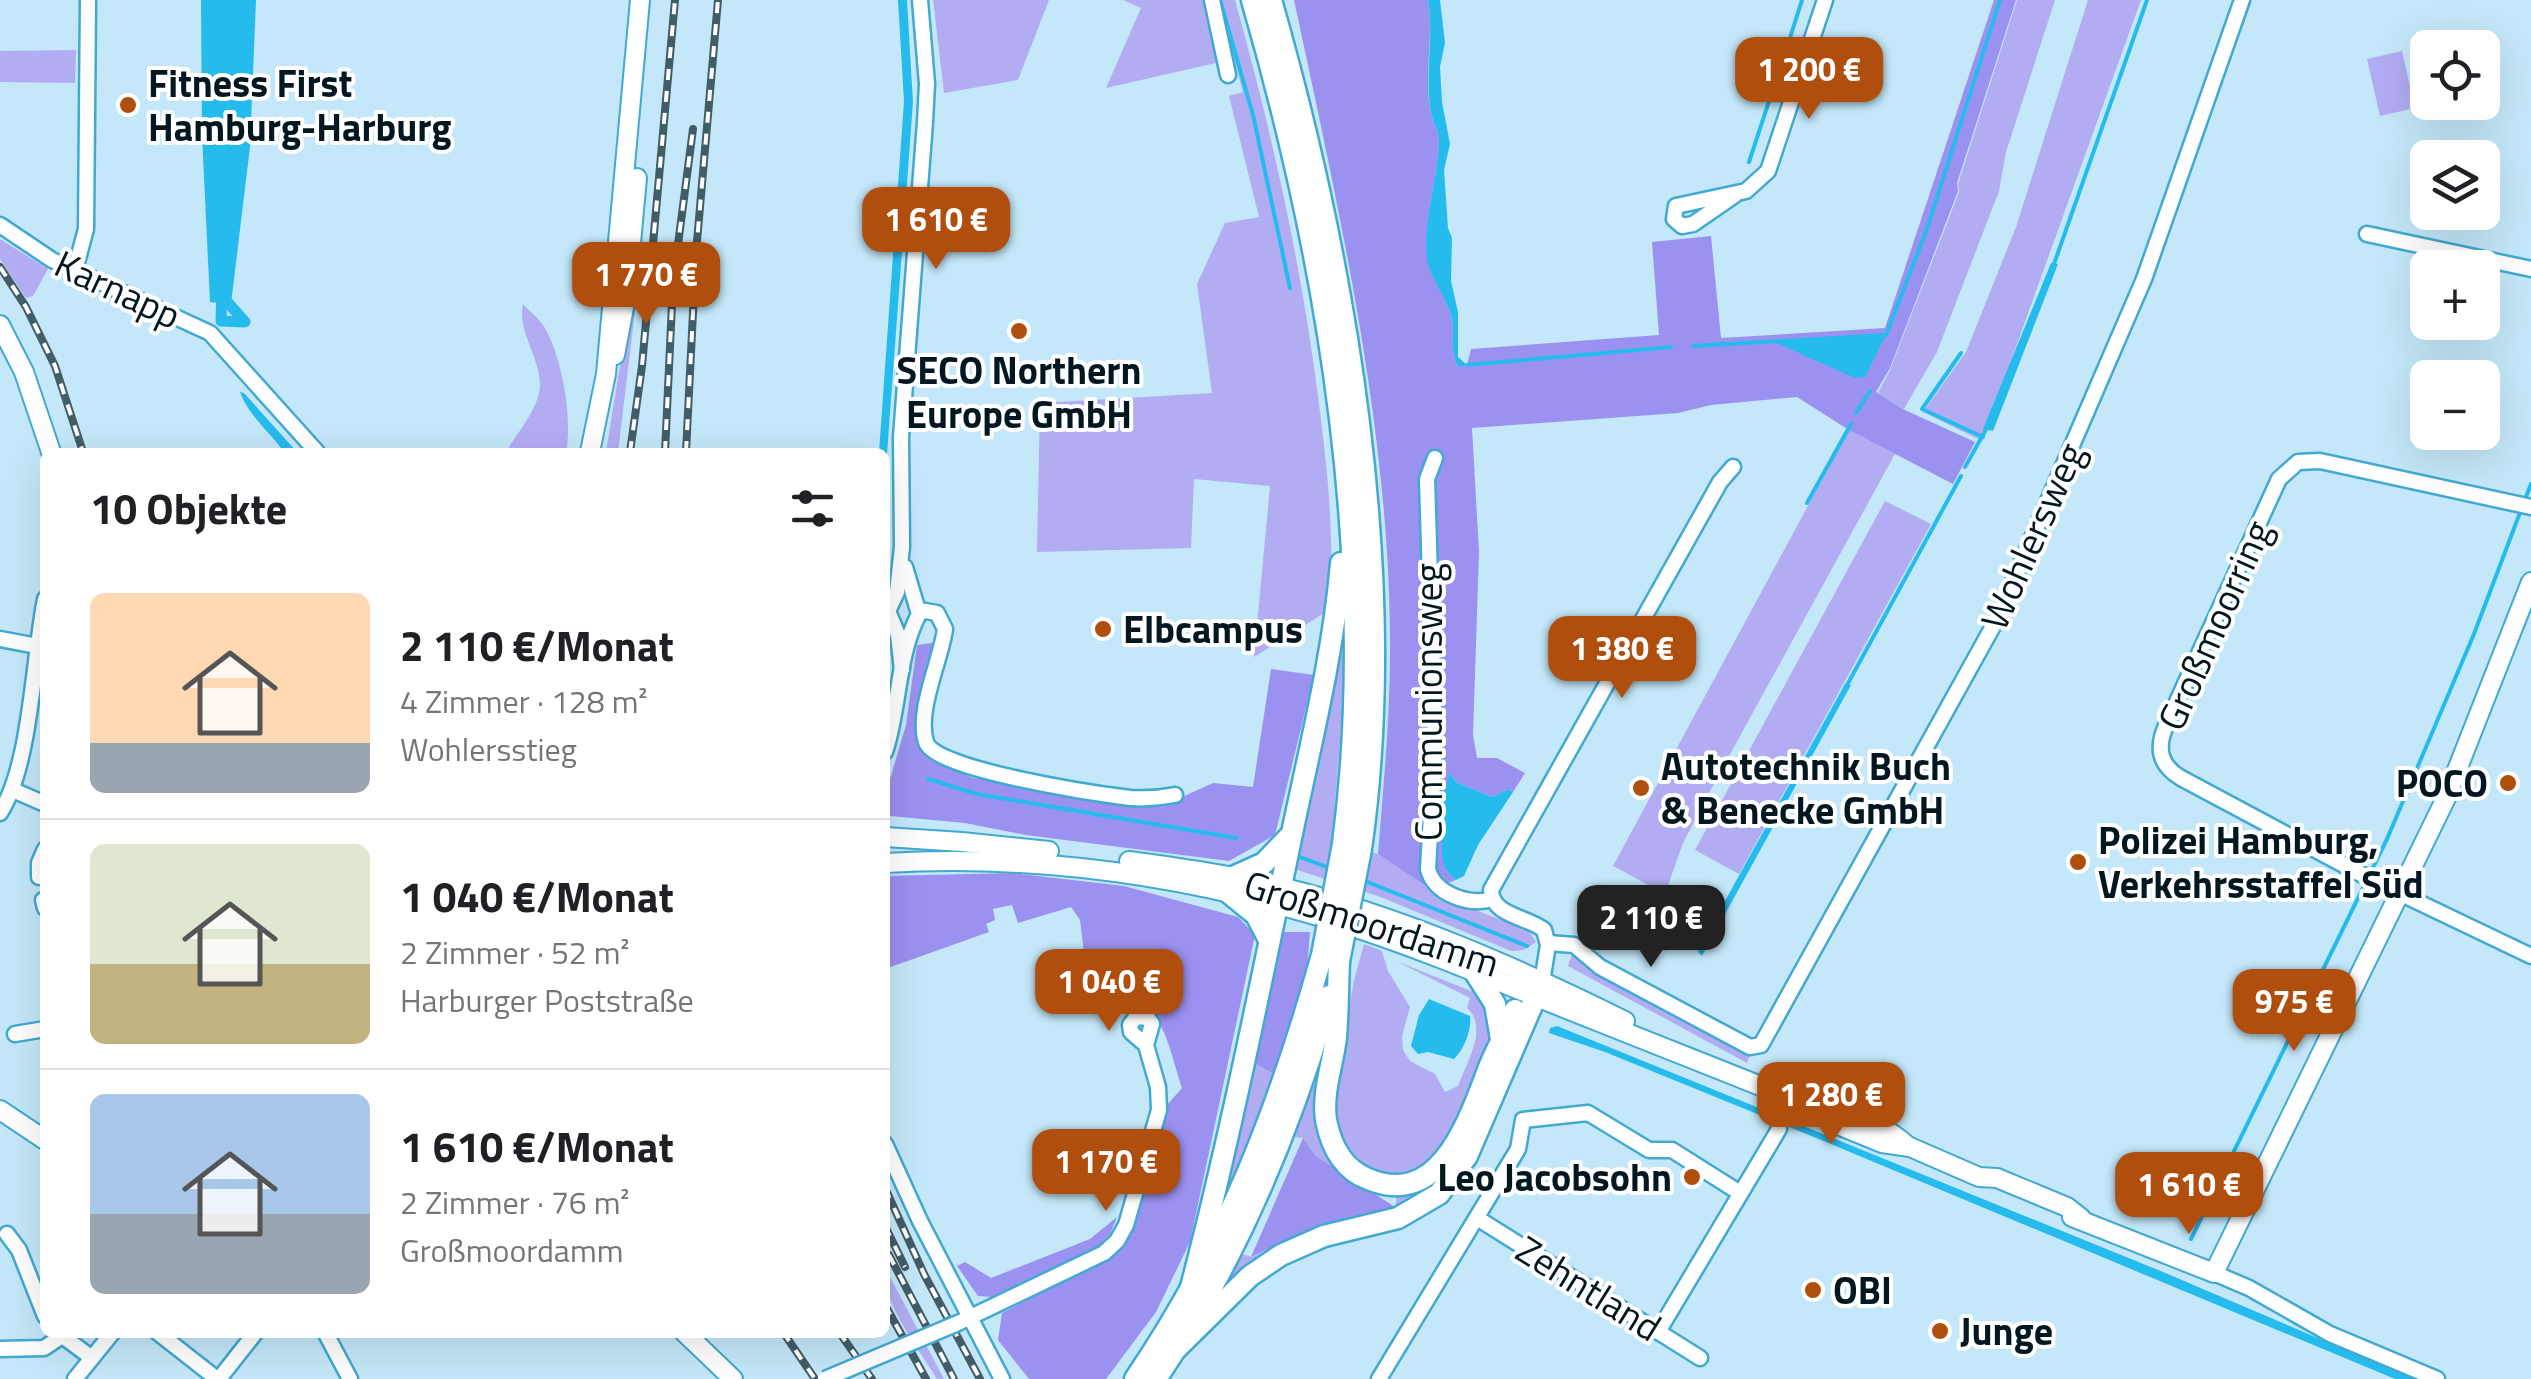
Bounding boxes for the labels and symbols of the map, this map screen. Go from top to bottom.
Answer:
pin: 1 200 € [1717,37,1901,122]
place label: Fitness First Hamburg-Harburg [148,54,452,156]
marker: Fitness First Hamburg-Harburg [117,94,139,116]
pin: 1 610 € [844,187,1028,272]
street label: Karnapp [45,235,191,343]
pin: 1 770 € [554,242,738,327]
marker: SECO Northern Europe GmbH [1008,320,1030,342]
place label: SECO Northern Europe GmbH [897,341,1141,443]
street label: Wohlersweg [1965,433,2099,639]
street label: Großmoorring [2142,511,2286,739]
street label: Communionsweg [1399,563,1457,841]
place label: Elbcampus [1123,600,1303,658]
pin: 1 380 € [1530,616,1714,701]
marker: Elbcampus [1092,618,1114,640]
place label: Autotechnik Buch & Benecke GmbH [1661,737,1951,839]
place label: POCO [2396,754,2488,812]
marker: POCO [2497,772,2519,794]
marker: Autotechnik Buch & Benecke GmbH [1630,777,1652,799]
place label: Polizei Hamburg, Verkehrsstaffel Süd [2098,811,2424,913]
marker: Polizei Hamburg, Verkehrsstaffel Süd [2067,851,2089,873]
street label: Großmoordamm [1237,854,1507,992]
pin: 2 110 € [1559,885,1743,970]
pin: 1 040 € [1017,949,1201,1034]
pin: 975 € [2224,969,2364,1054]
pin: 1 280 € [1739,1062,1923,1147]
pin: 1 170 € [1014,1129,1198,1214]
place label: Leo Jacobsohn [1437,1148,1672,1206]
pin: 1 610 € [2097,1152,2281,1237]
marker: Leo Jacobsohn [1681,1166,1703,1188]
street label: Zehntland [1505,1221,1673,1355]
place label: OBI [1833,1261,1892,1319]
marker: OBI [1802,1279,1824,1301]
place label: Junge [1960,1302,2053,1360]
marker: Junge [1929,1320,1951,1342]

